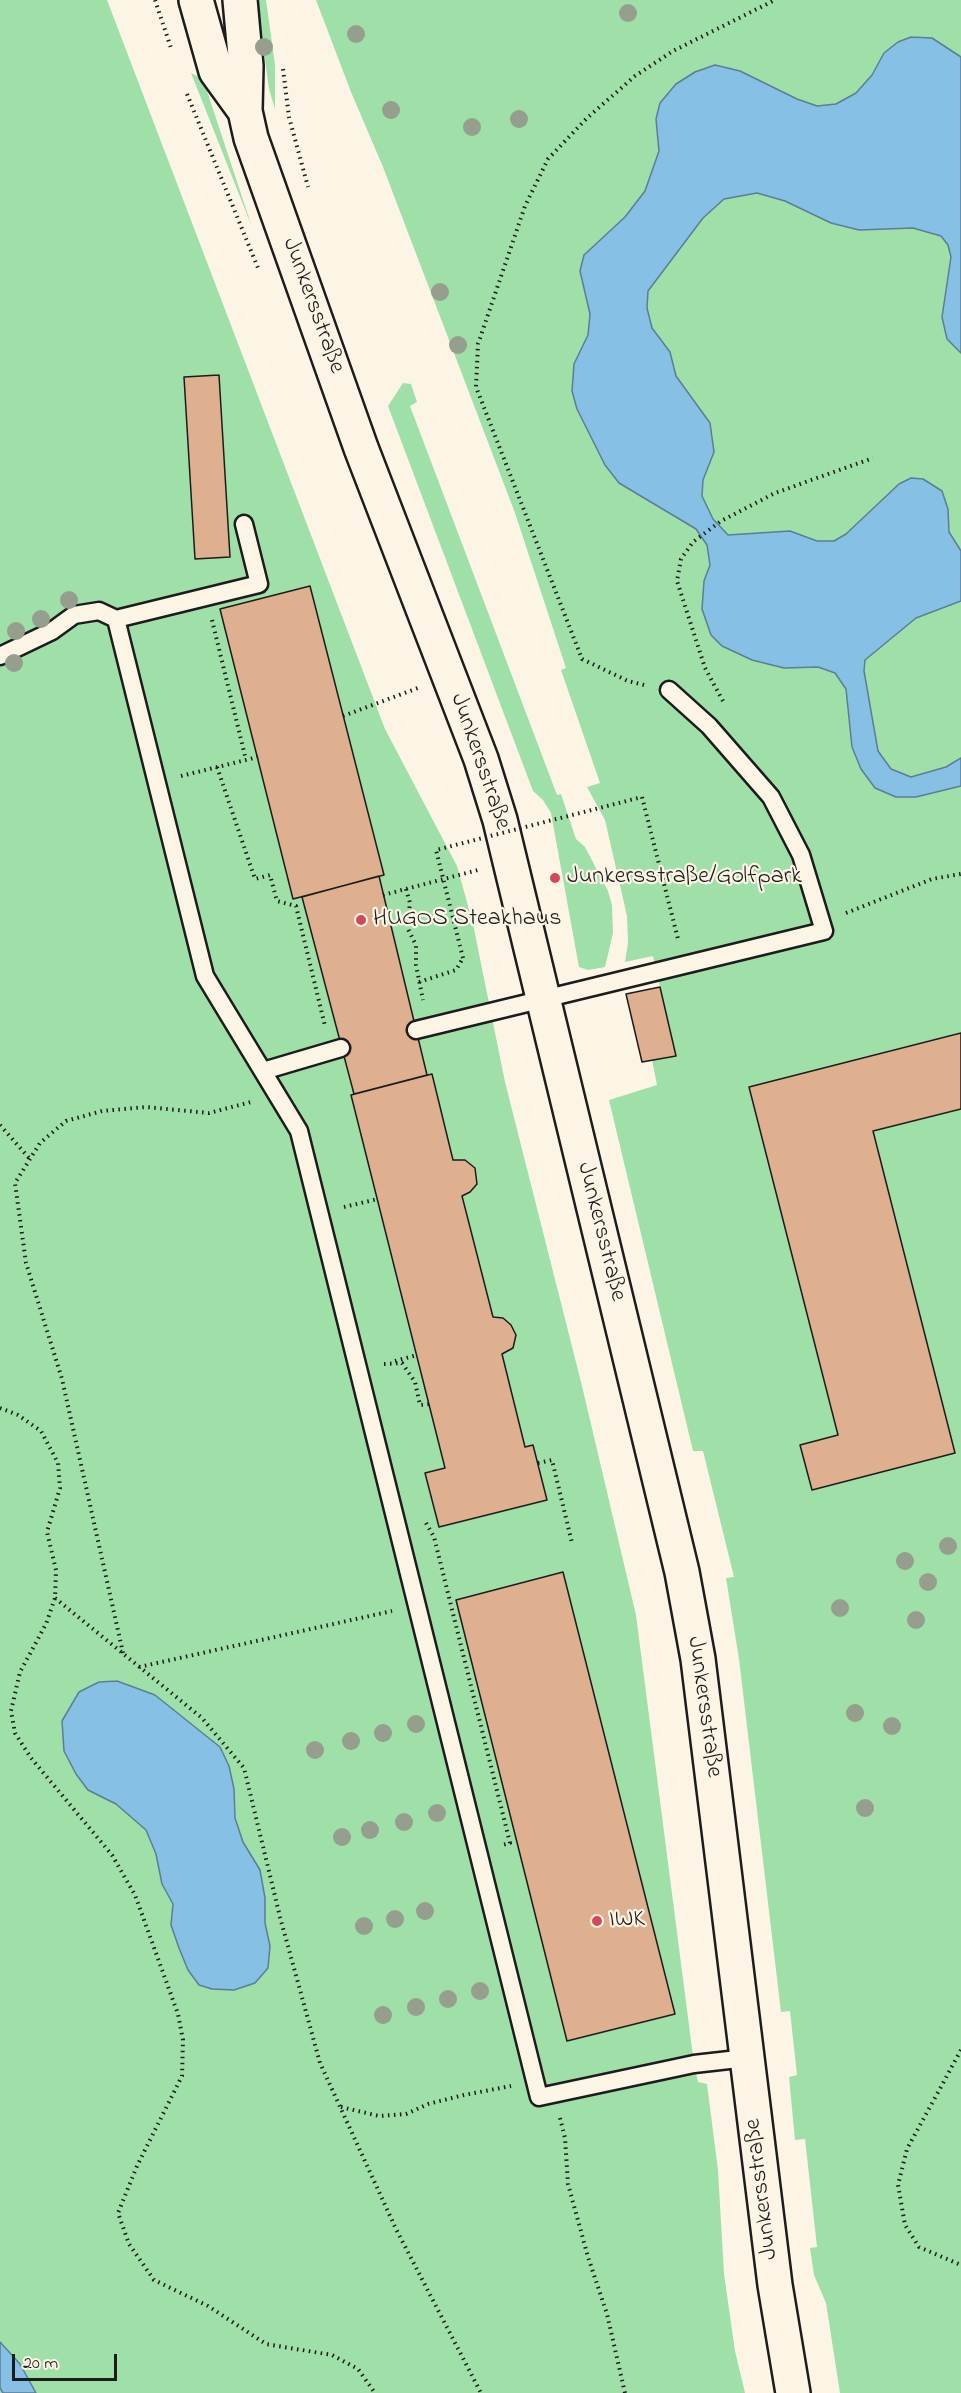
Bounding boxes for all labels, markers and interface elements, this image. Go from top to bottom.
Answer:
street label: Junkersstraße [274,234,350,378]
street label: Junkersstraße [442,690,516,834]
place label: Junkersstraße/Golfpark [567,864,802,892]
marker: Junkersstraße/Golfpark [548,871,562,885]
place label: HUGOS Steakhaus [373,906,562,934]
marker: HUGOS Steakhaus [354,913,368,927]
street label: Junkersstraße [569,1160,631,1304]
street label: Junkersstraße [679,1635,727,1779]
place label: IWK [609,1907,645,1935]
marker: IWK [590,1914,604,1928]
street label: Junkersstraße [740,2117,786,2261]
scale bar [15,2342,120,2380]
text: 20 m [23,2351,58,2377]

